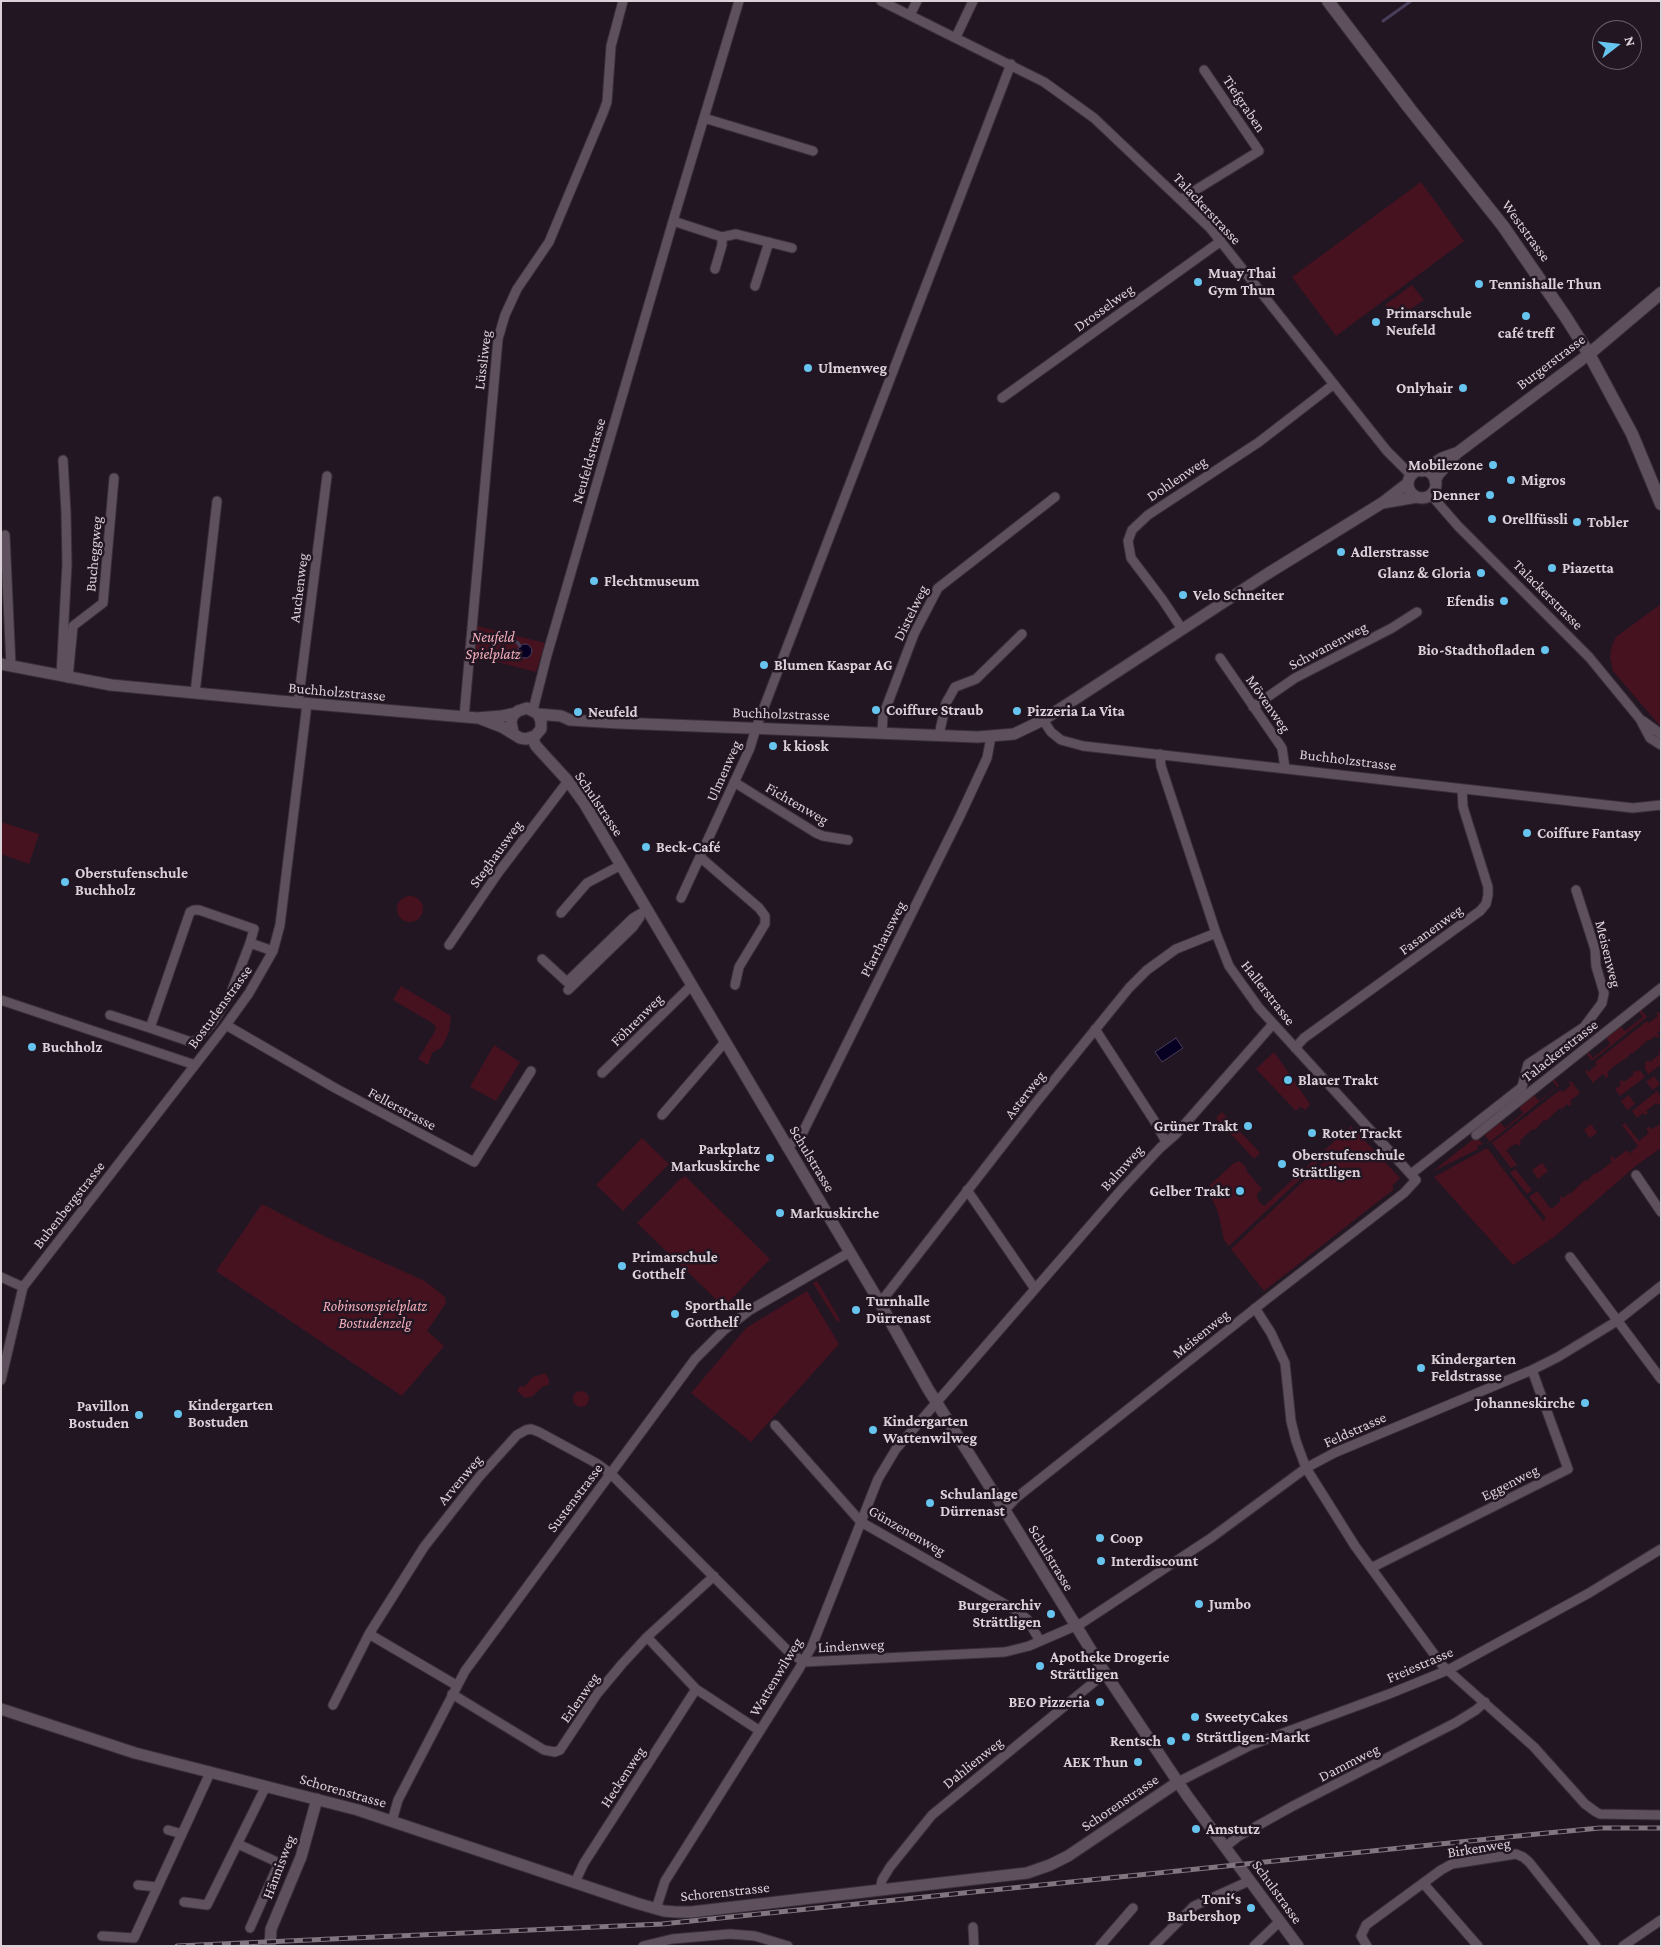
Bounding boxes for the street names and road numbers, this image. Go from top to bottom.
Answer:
street label: Tiefgraben [1218,72,1270,136]
street label: Talackerstrasse [1169,169,1245,249]
street label: Weststrasse [1498,197,1554,265]
street label: Drosselweg [1071,280,1137,336]
street label: Lüssliweg [470,329,496,391]
street label: Burgerstrasse [1513,330,1589,394]
street label: Neufeldstrasse [568,416,610,506]
street label: Dohlenweg [1143,452,1211,506]
street label: Bucheggweg [82,515,106,593]
street label: Auchenweg [286,552,312,624]
street label: Talackerstrasse [1509,556,1587,634]
street label: Distelweg [890,582,932,644]
street label: Schwanenweg [1286,618,1370,674]
street label: Mövenweg [1242,672,1294,736]
street label: Buchholzstrasse [288,679,386,705]
street label: Buchholzstrasse [732,703,830,725]
street label: Ulmenweg [703,738,745,804]
street label: Buchholzstrasse [1299,745,1397,775]
street label: Schulstrasse [571,768,627,840]
street label: Fichtenweg [762,779,832,829]
street label: Steghausweg [465,817,527,891]
street label: Pfarrhausweg [856,898,910,980]
street label: Fasanenweg [1396,901,1466,959]
street label: Meisenweg [1591,919,1625,989]
street label: Hallerstrasse [1237,957,1299,1029]
street label: Bostudenstrasse [184,962,256,1052]
street label: Föhrenweg [607,990,667,1050]
street label: Talackerstrasse [1518,1016,1602,1086]
street label: Asterweg [1001,1067,1049,1123]
street label: Fellerstrasse [365,1084,439,1134]
street label: Schulstrasse [785,1123,839,1195]
street label: Balmweg [1097,1141,1147,1195]
street label: Bubenbergstrasse [29,1158,109,1252]
street label: Meisenweg [1169,1306,1233,1362]
street label: Feldstrasse [1321,1408,1389,1452]
street label: Arvenweg [434,1451,486,1509]
street label: Sustenstrasse [543,1460,607,1536]
street label: Eggenweg [1478,1461,1542,1505]
street label: Günzenenweg [865,1502,949,1560]
street label: Schulstrasse [1024,1522,1078,1594]
street label: Wattenwilweg [746,1635,806,1719]
street label: Lindenweg [817,1635,885,1657]
street label: Freiestrasse [1384,1643,1456,1687]
street label: Erlenweg [556,1670,604,1726]
street label: Dahlienweg [939,1733,1007,1793]
street label: Dammweg [1316,1740,1382,1786]
street label: Heckenweg [597,1743,649,1811]
street label: Schorenstrasse [297,1770,389,1812]
street label: Schorenstrasse [1078,1771,1162,1835]
street label: Hännisweg [259,1832,299,1902]
street label: Birkenweg [1446,1834,1512,1862]
street label: Schulstrasse [1248,1857,1306,1927]
street label: Schorenstrasse [680,1878,770,1906]

